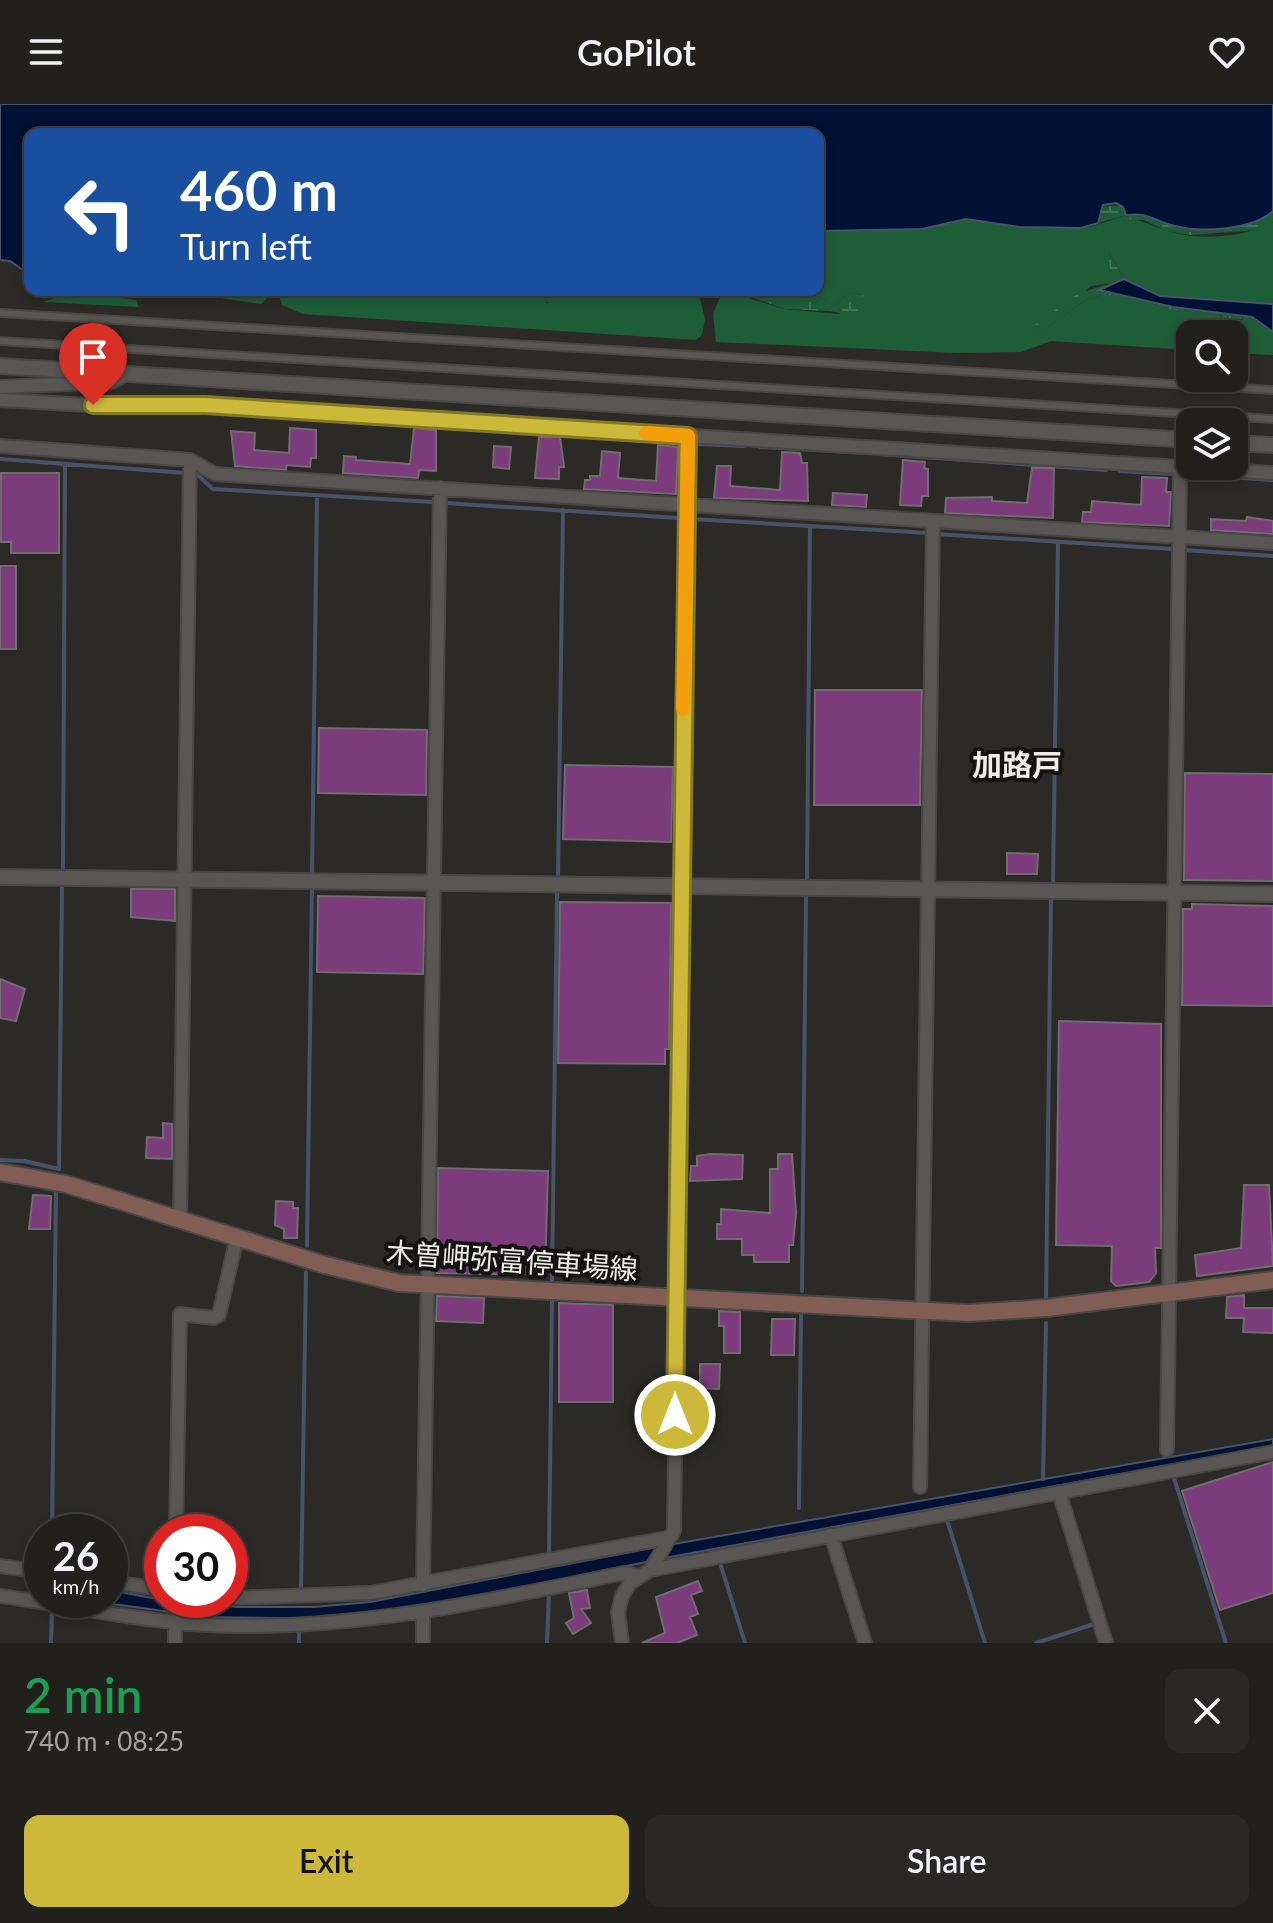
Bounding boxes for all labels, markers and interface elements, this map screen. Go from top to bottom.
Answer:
icon: menu [24,30,68,74]
text: GoPilot [577,30,696,74]
icon: heart [1205,30,1249,74]
text: 460 m [180,156,338,223]
icon: left [48,160,152,264]
text: Turn left [180,224,312,268]
map controls [1176,320,1248,480]
button: search [1176,320,1248,392]
pin [59,323,127,405]
icon: arrive [71,335,115,379]
button: layers [1176,408,1248,480]
district label: 加路戸 [972,746,1062,782]
street label: 木曽岬弥富停車場線 [385,1234,639,1286]
position arrow [633,1373,717,1457]
speed limit sign: 30 [144,1514,248,1618]
text: 26 [53,1532,99,1580]
text: km/h [53,1574,99,1598]
text: 2 min [24,1666,142,1723]
button: close [1165,1669,1249,1753]
text: 740 m · 08:25 [24,1725,184,1757]
button: Exit [24,1815,629,1907]
button: Share [645,1815,1249,1907]

